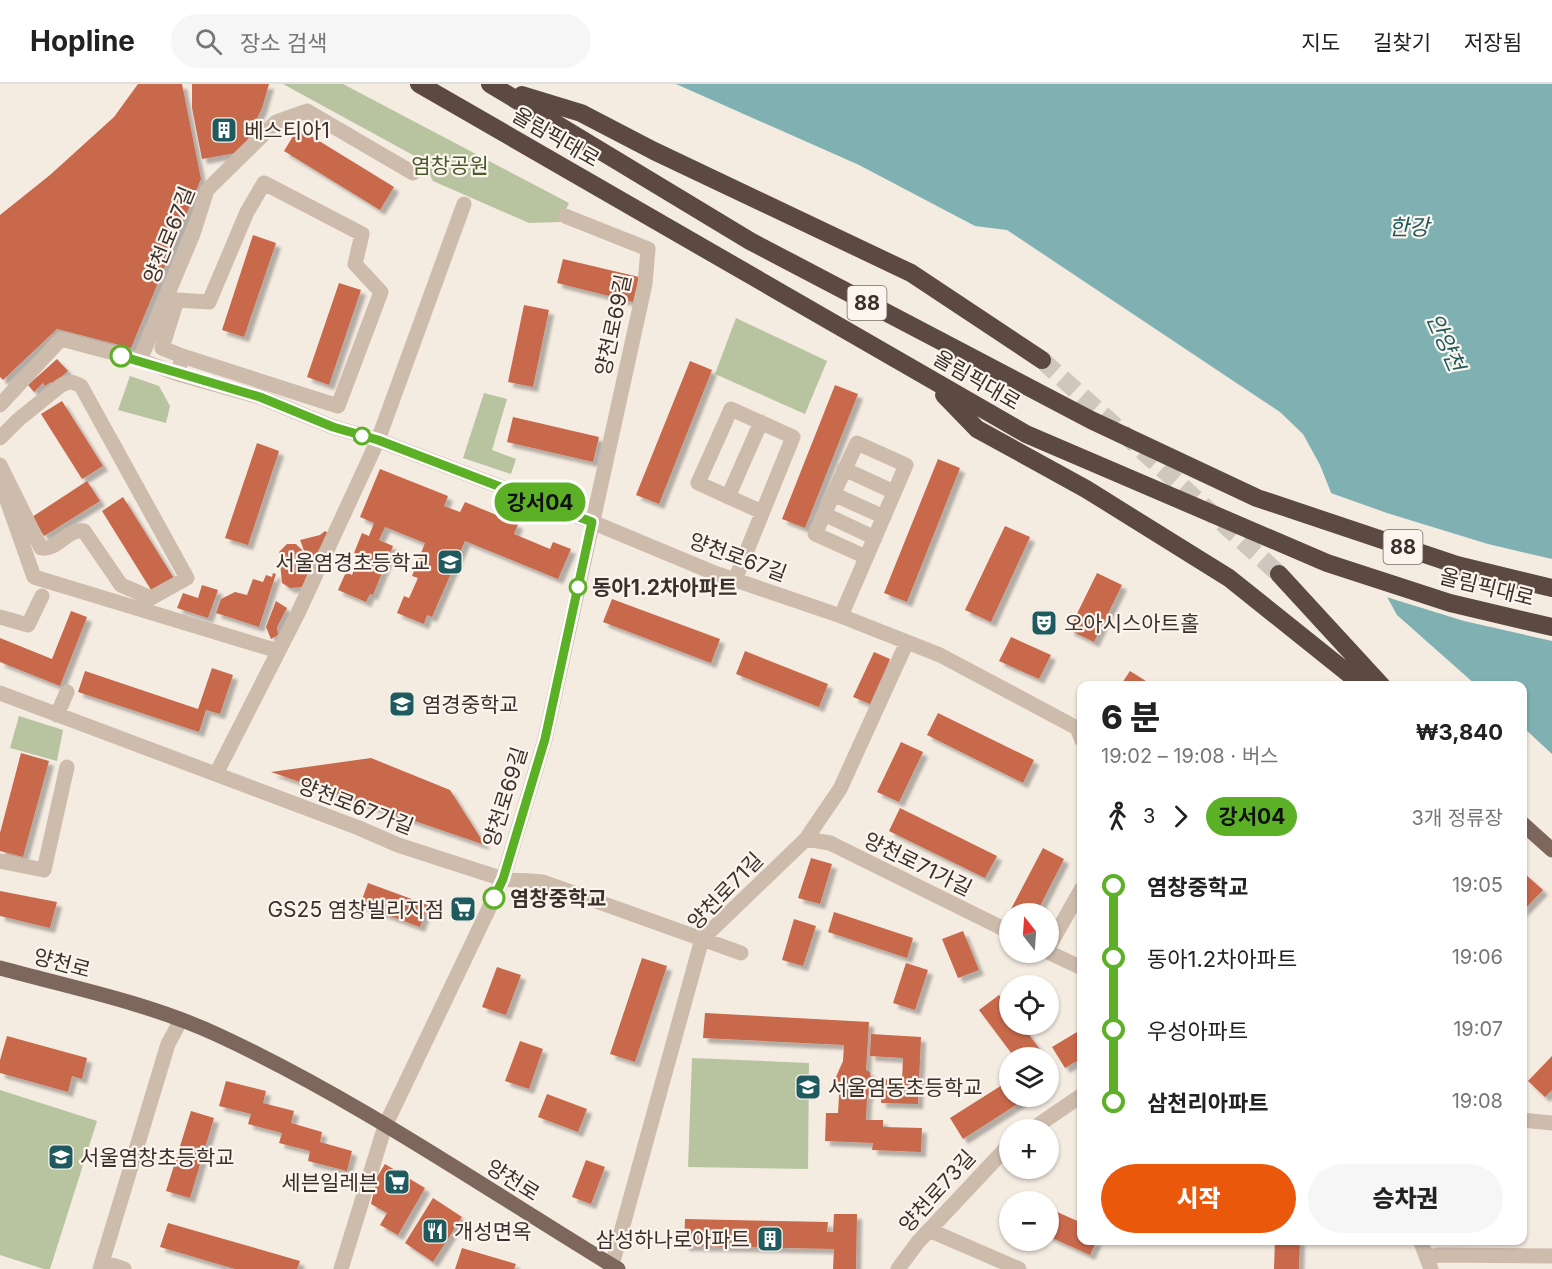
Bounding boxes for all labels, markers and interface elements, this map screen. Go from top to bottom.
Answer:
search box [171,14,591,68]
text: Hopline [30,24,135,58]
icon: search [192,25,225,58]
text: 장소 검색 [240,30,327,56]
text: 지도 [1301,30,1340,55]
text: 길찾기 [1373,30,1431,55]
text: 저장됨 [1464,30,1522,55]
street label: 올림픽대로 [508,102,604,172]
building icon: 베스티아1 [209,115,239,145]
place label: 베스티아1 [244,118,330,143]
park label: 염창공원 [411,153,489,178]
street label: 양천로67길 [138,183,200,287]
water label: 한강 [1389,214,1432,240]
street label: 양천로69길 [590,272,636,378]
road number: 88 [848,286,886,320]
water label: 안양천 [1422,309,1471,378]
unlabelled marker [110,345,132,367]
street label: 올림픽대로 [929,345,1025,415]
unlabelled marker [353,427,371,445]
line badge: 강서04 [498,482,582,522]
text: 강서04 [506,490,574,515]
street label: 양천로67길 [686,528,790,586]
road number: 88 [1384,530,1422,564]
school or university icon: 서울염경초등학교 [435,547,465,577]
place label: 서울염경초등학교 [275,550,430,575]
street label: 올림픽대로 [1437,563,1537,611]
place label: 동아1.2차아파트 [592,575,737,600]
marker: 동아1.2차아파트 [569,578,587,596]
theatre icon: 오아시스아트홀 [1029,608,1059,638]
place label: 오아시스아트홀 [1064,611,1199,636]
school or university icon: 염경중학교 [387,689,417,719]
place label: 염경중학교 [422,692,519,717]
text: 6 분 [1101,697,1160,737]
text: ₩3,840 [1416,719,1503,745]
street label: 양천로69길 [478,744,532,850]
text: 19:02 – 19:08 · 버스 [1101,744,1278,768]
street label: 양천로67가길 [295,773,417,839]
icon: walk [1101,800,1134,833]
icon: forward [1164,800,1197,833]
text: 3 [1143,804,1155,828]
text: 강서04 [1218,804,1285,829]
text: 3개 정류장 [1411,806,1503,830]
street label: 양천로71가길 [860,827,976,901]
street label: 양천로71길 [682,847,768,935]
text: 19:05 [1452,873,1503,897]
text: 염창중학교 [1147,874,1248,900]
place label: 염창중학교 [510,886,607,911]
marker: 염창중학교 [483,887,505,909]
supermarket icon: GS25 염창빌리지점 [448,894,478,924]
place label: GS25 염창빌리지점 [267,897,444,922]
north arrow [999,903,1059,963]
map controls [999,903,1059,1251]
street label: 양천로 [31,943,93,983]
text: 19:06 [1452,945,1503,969]
text: 동아1.2차아파트 [1147,946,1297,972]
button: locate [999,975,1059,1035]
text: 19:07 [1453,1017,1503,1041]
text: 우성아파트 [1147,1018,1248,1044]
button: layers [999,1047,1059,1107]
school or university icon: 서울염동초등학교 [793,1072,823,1102]
place label: 서울염동초등학교 [828,1075,983,1100]
text: 19:08 [1452,1089,1503,1113]
text: 삼천리아파트 [1147,1090,1268,1116]
button: + [999,1119,1059,1179]
school or university icon: 서울염창초등학교 [46,1142,76,1172]
place label: 서울염창초등학교 [80,1145,235,1170]
street label: 양천로73길 [894,1145,980,1237]
street label: 양천로 [482,1154,544,1206]
button: 시작 [1101,1164,1296,1233]
button: 승차권 [1308,1164,1503,1233]
supermarket icon: 세븐일레븐 [382,1167,412,1197]
place label: 세븐일레븐 [281,1170,378,1195]
button: − [999,1191,1059,1251]
restaurant icon: 개성면옥 [420,1216,450,1246]
place label: 개성면옥 [454,1219,531,1244]
building icon: 삼성하나로아파트 [755,1224,785,1254]
place label: 삼성하나로아파트 [595,1227,750,1252]

